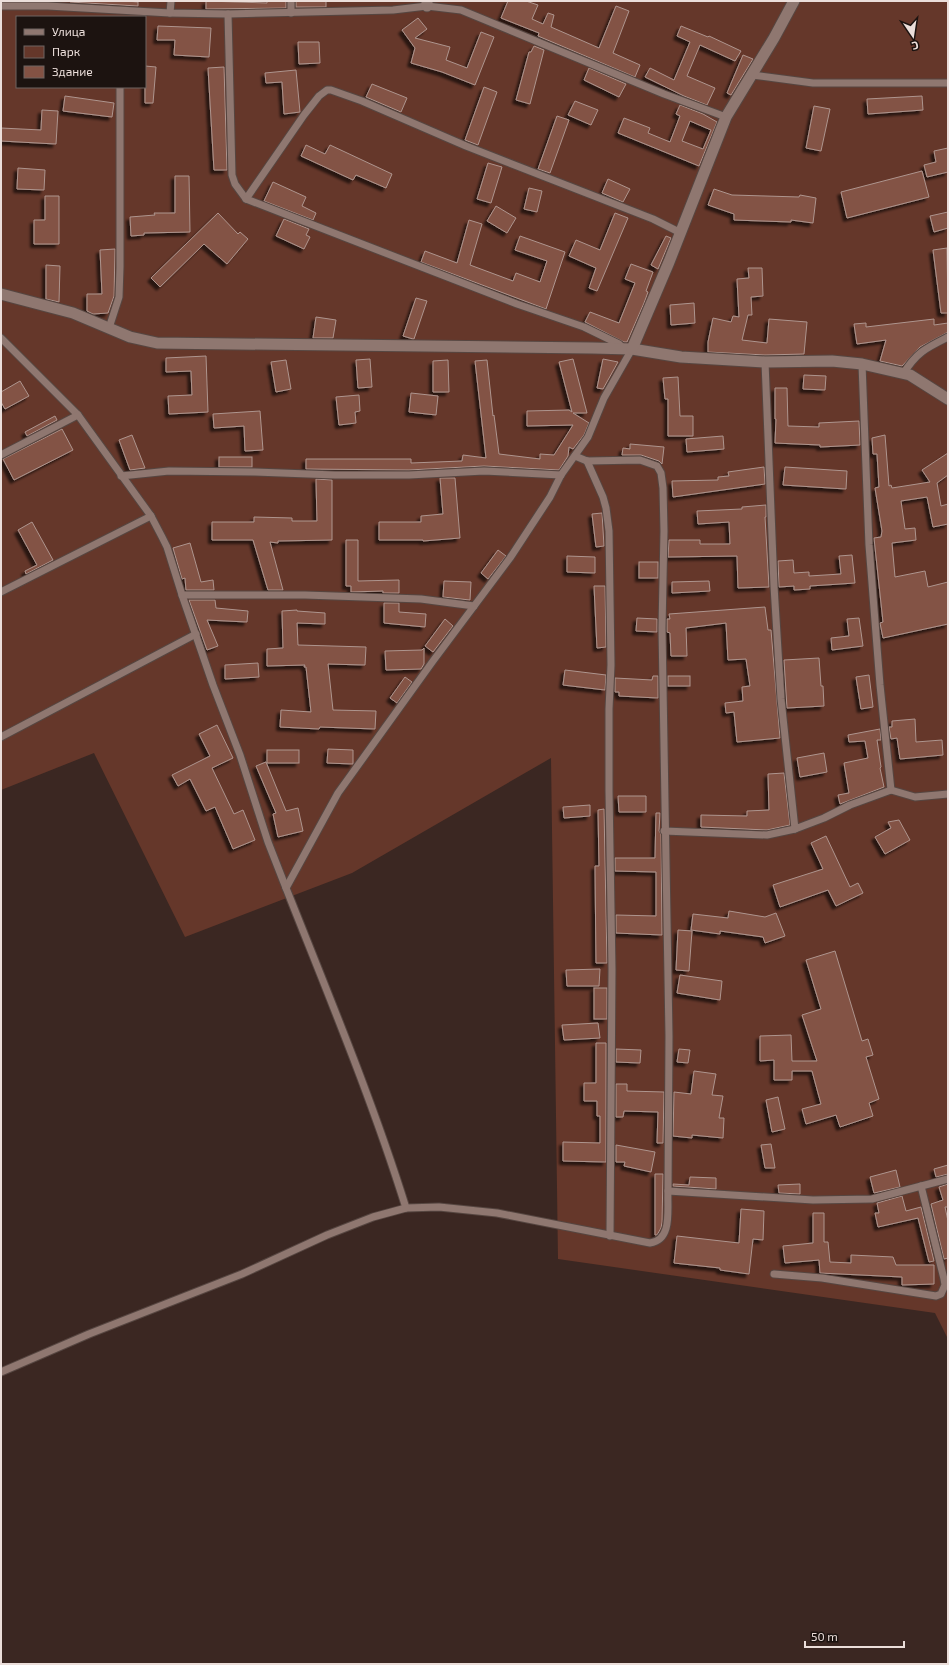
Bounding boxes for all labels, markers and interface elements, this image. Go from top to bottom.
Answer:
legend [16,16,146,88]
north arrow [893,16,933,56]
text: Улица [52,24,85,38]
text: С [910,39,920,53]
text: Парк [52,44,81,58]
text: Здание [52,64,93,78]
scale bar [805,1623,904,1649]
text: 50 m [811,1629,838,1643]

